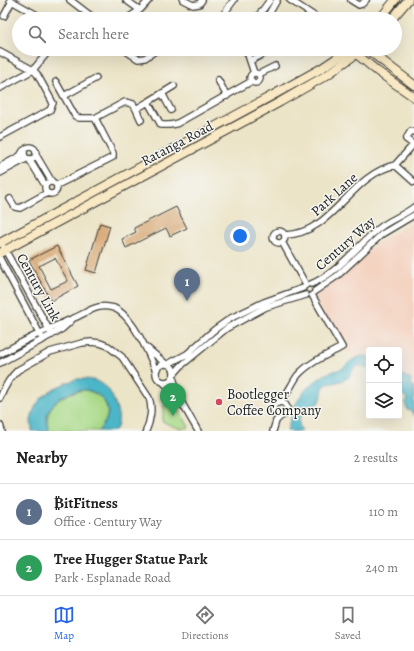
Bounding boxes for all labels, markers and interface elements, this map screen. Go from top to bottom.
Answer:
search box [12,12,402,56]
icon: search [26,23,48,45]
text: Search here [58,24,129,44]
street label: Ratanga Road [138,116,217,170]
street label: Park Lane [307,168,362,220]
street label: Century Way [311,212,380,275]
your location [230,226,250,246]
street label: Century Link [12,250,65,325]
pin: 1 [174,268,200,301]
map controls [366,347,402,419]
button: locate [366,347,402,383]
pin: 2 [160,383,186,416]
button: layers [366,383,402,419]
place label: Bootlegger Coffee Company [227,385,322,420]
marker: Bootlegger Coffee Company [214,397,224,407]
text: Nearby [16,446,67,469]
text: 2 results [354,449,398,466]
text: ₿itFitness [54,493,118,513]
text: 1 [27,503,31,520]
text: 110 m [369,503,398,520]
text: Office · Century Way [54,513,162,530]
text: Tree Hugger Statue Park [54,549,207,569]
text: 2 [26,559,32,576]
text: 240 m [366,559,398,576]
text: Park · Esplanade Road [54,569,171,586]
tab: Map [53,604,75,643]
tab: Directions [181,604,229,643]
tab: Saved [335,604,361,643]

